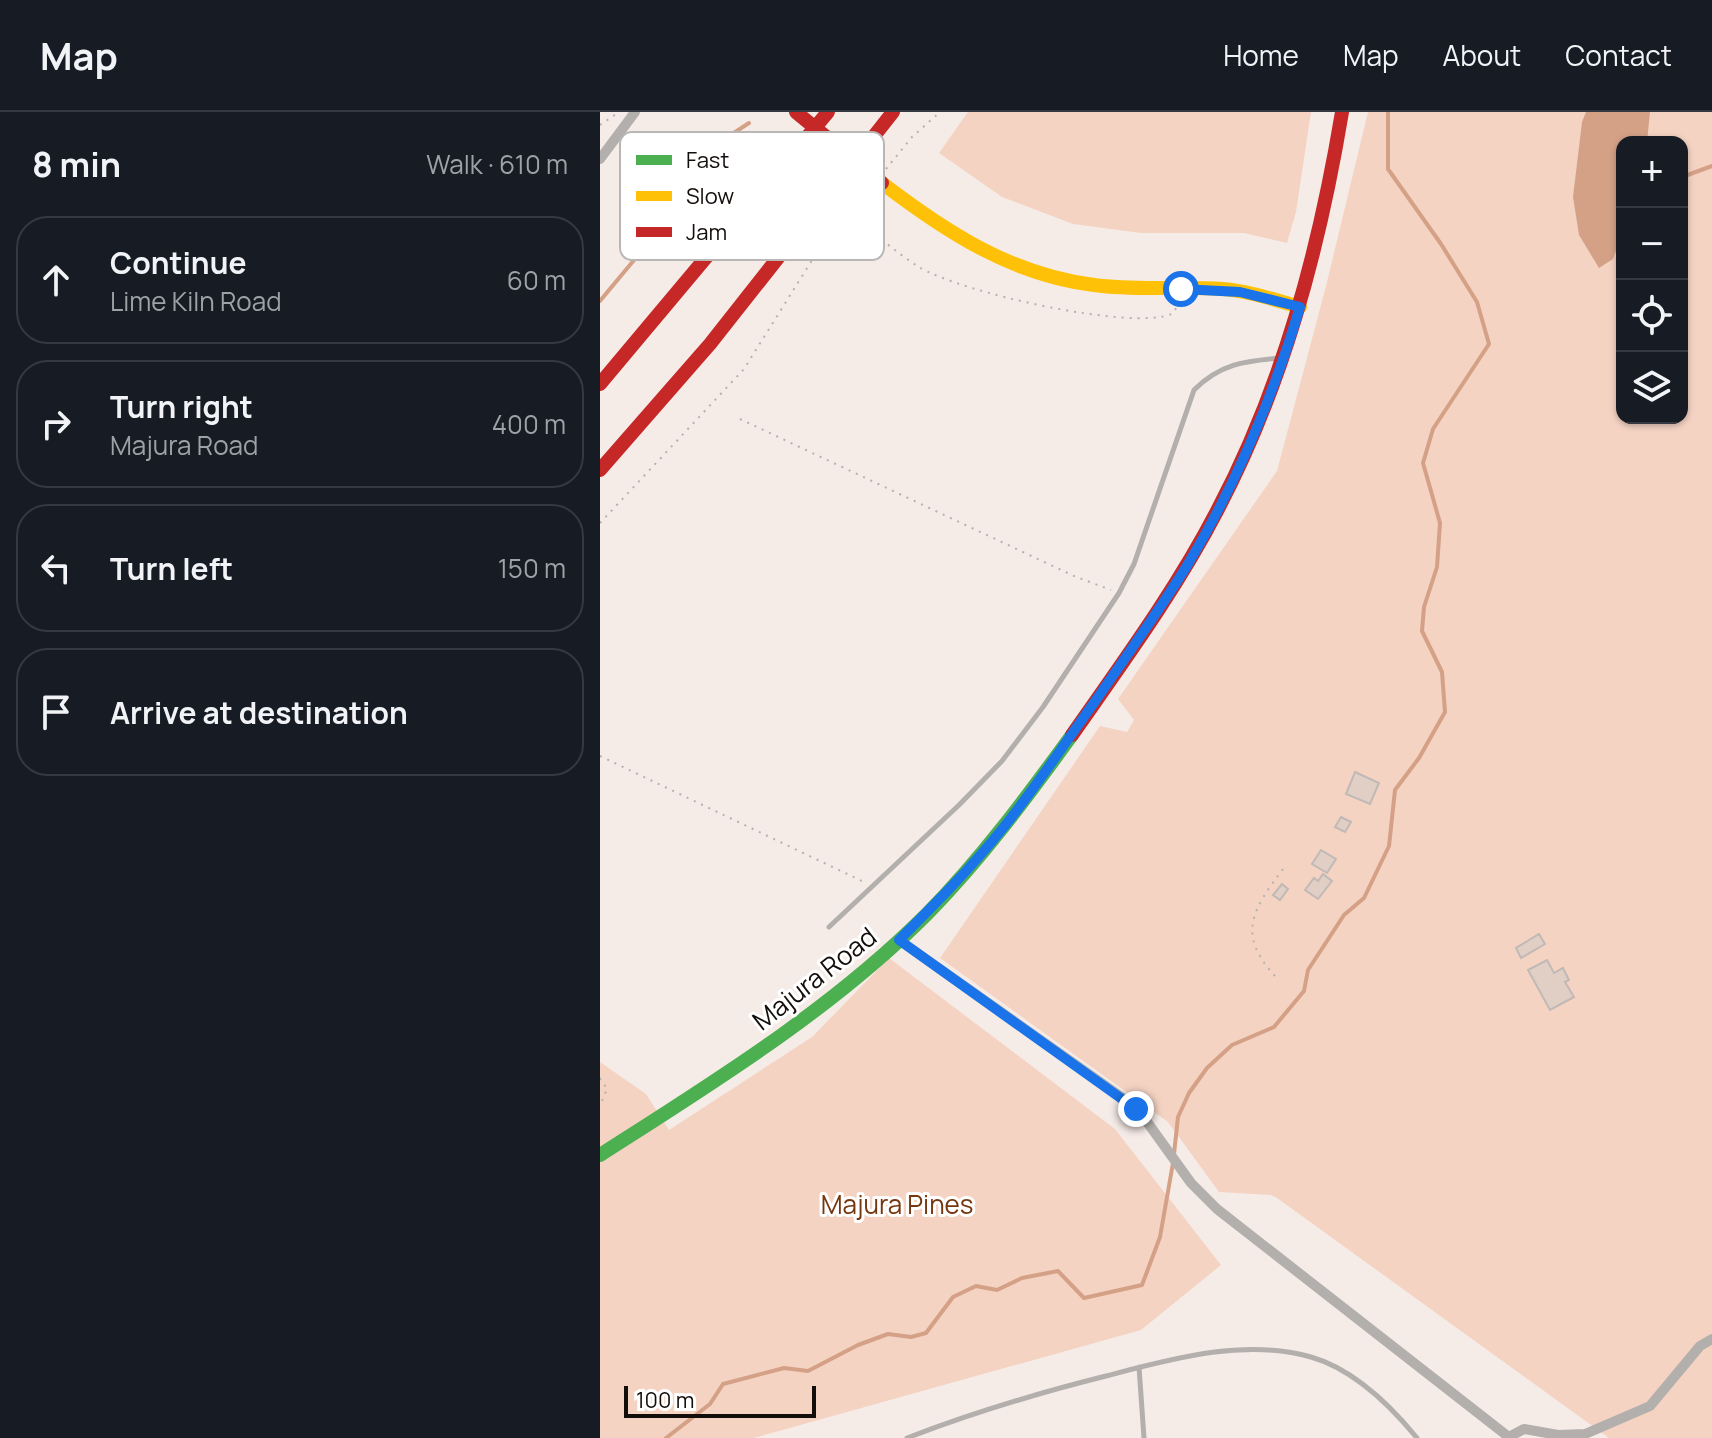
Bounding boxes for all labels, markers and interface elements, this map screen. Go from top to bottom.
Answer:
text: Map [40,29,118,81]
text: Home [1223,36,1299,74]
text: Map [1343,36,1399,74]
text: About [1443,36,1521,74]
text: Contact [1565,36,1672,74]
legend [620,132,884,260]
map controls [1616,136,1688,424]
button: + [1616,136,1688,208]
text: 8 min [32,141,121,187]
text: Fast [686,145,729,175]
text: Walk · 610 m [426,146,568,182]
text: Slow [686,181,734,211]
button: − [1616,208,1688,280]
text: Jam [686,217,727,247]
text: Continue [110,242,246,283]
icon: ahead [34,258,78,302]
text: 60 m [507,262,566,298]
route start [1163,271,1199,307]
button: locate [1616,280,1688,352]
text: Lime Kiln Road [110,283,282,319]
button: layers [1616,352,1688,424]
text: Turn right [110,386,253,427]
icon: right [34,402,78,446]
text: 400 m [492,406,566,442]
text: Majura Road [110,427,258,463]
icon: left [34,546,78,590]
text: Turn left [110,548,233,589]
text: 150 m [498,550,566,586]
icon: arrive [34,690,78,734]
text: Arrive at destination [110,692,408,733]
street label: Majura Road [744,918,884,1038]
route end [1118,1091,1154,1127]
park label: Majura Pines [821,1186,973,1222]
scale bar [624,1382,816,1418]
text: 100 m [636,1385,694,1415]

